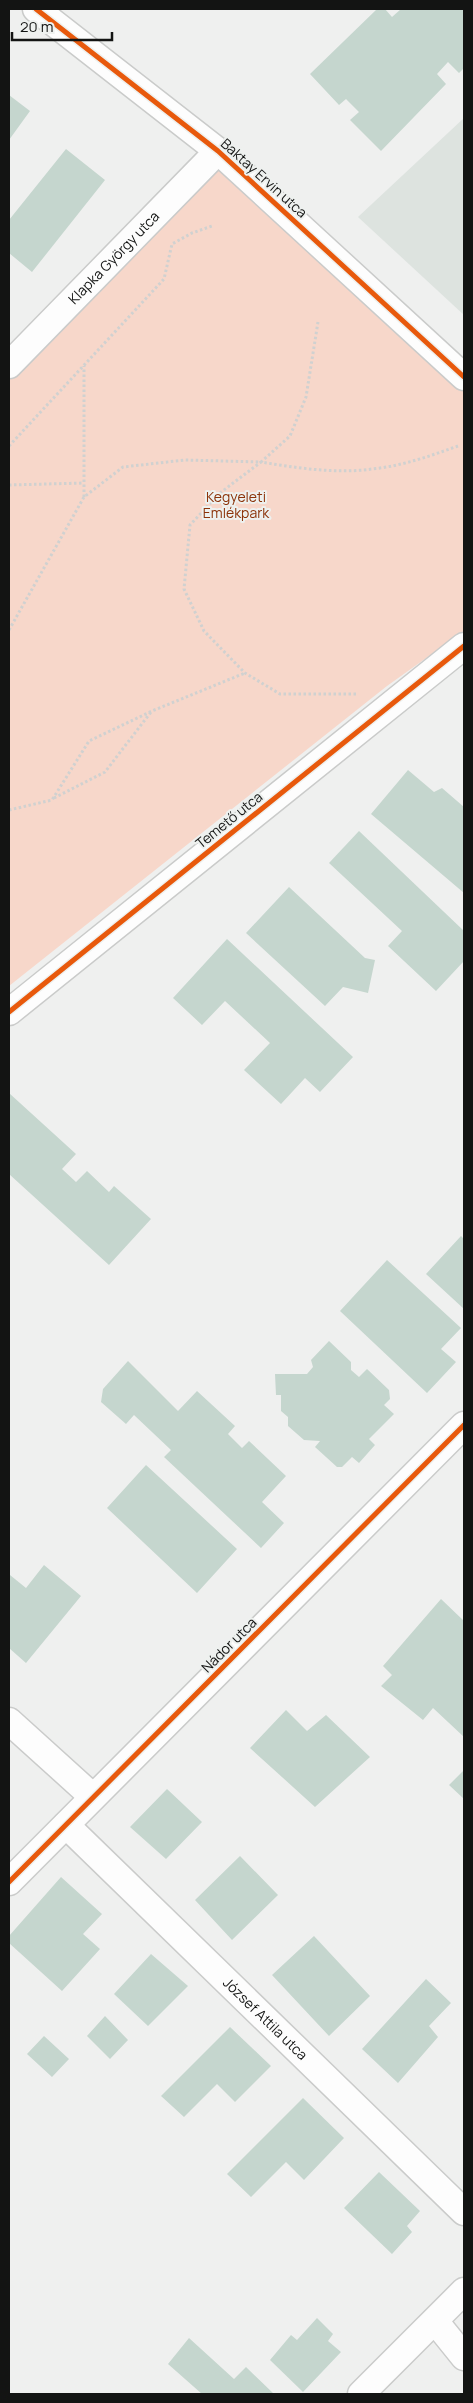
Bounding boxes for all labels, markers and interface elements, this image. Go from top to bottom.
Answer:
scale bar [12,10,112,42]
text: 20 m [20,16,53,37]
street label: Baktay Ervin utca [217,134,312,222]
street label: Klapka György utca [64,207,163,308]
park label: Kegyeleti Emlékpark [203,487,270,522]
street label: Temető utca [191,787,266,852]
street label: Nádor utca [197,1613,260,1676]
street label: József Attila utca [219,1973,312,2064]

